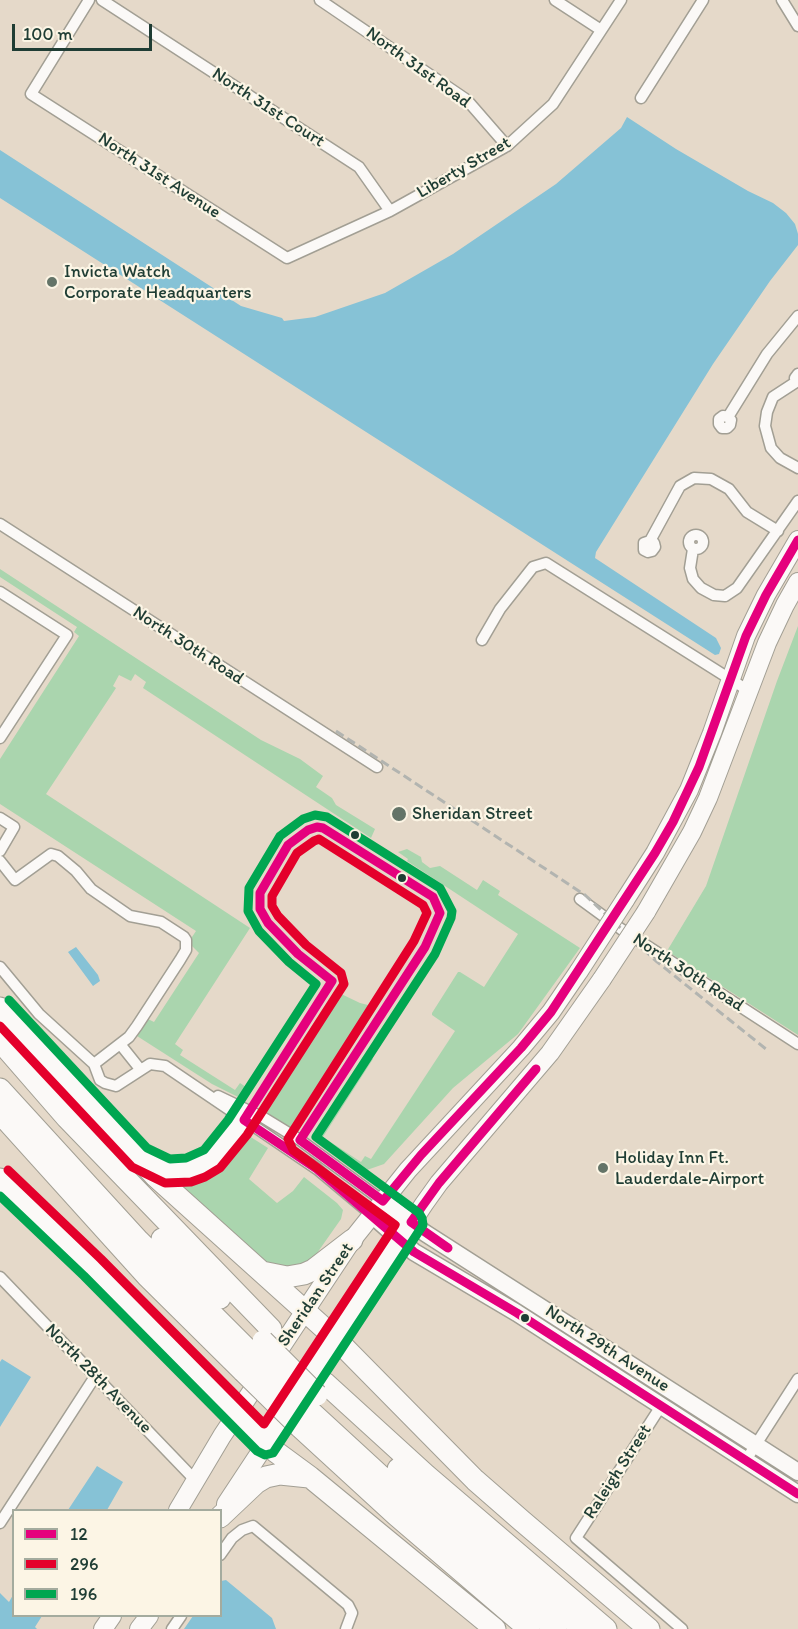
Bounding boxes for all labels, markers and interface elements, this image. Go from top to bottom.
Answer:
scale bar [15,12,154,50]
text: 100 m [23,23,73,45]
street label: North 31st Road [361,23,475,113]
street label: North 31st Court [207,63,329,153]
street label: North 31st Avenue [94,128,224,224]
street label: Liberty Street [413,132,515,204]
place label: Invicta Watch Corporate Headquarters [64,261,252,304]
marker: Invicta Watch Corporate Headquarters [45,275,59,289]
street label: North 30th Road [128,602,248,690]
place label: Sheridan Street [412,803,533,825]
marker: Sheridan Street [390,805,408,823]
unlabelled marker [349,829,361,841]
unlabelled marker [396,872,408,884]
street label: North 30th Road [628,929,748,1017]
place label: Holiday Inn Ft. Lauderdale-Airport [615,1147,764,1190]
marker: Holiday Inn Ft. Lauderdale-Airport [596,1161,610,1175]
street label: Sheridan Street [273,1239,359,1351]
street label: North 29th Avenue [541,1301,673,1397]
unlabelled marker [519,1312,531,1324]
street label: North 28th Avenue [40,1320,156,1438]
street label: Raleigh Street [579,1420,657,1524]
legend [12,1509,222,1617]
text: 12 [70,1523,88,1545]
text: 296 [70,1553,98,1575]
text: 196 [70,1583,97,1605]

